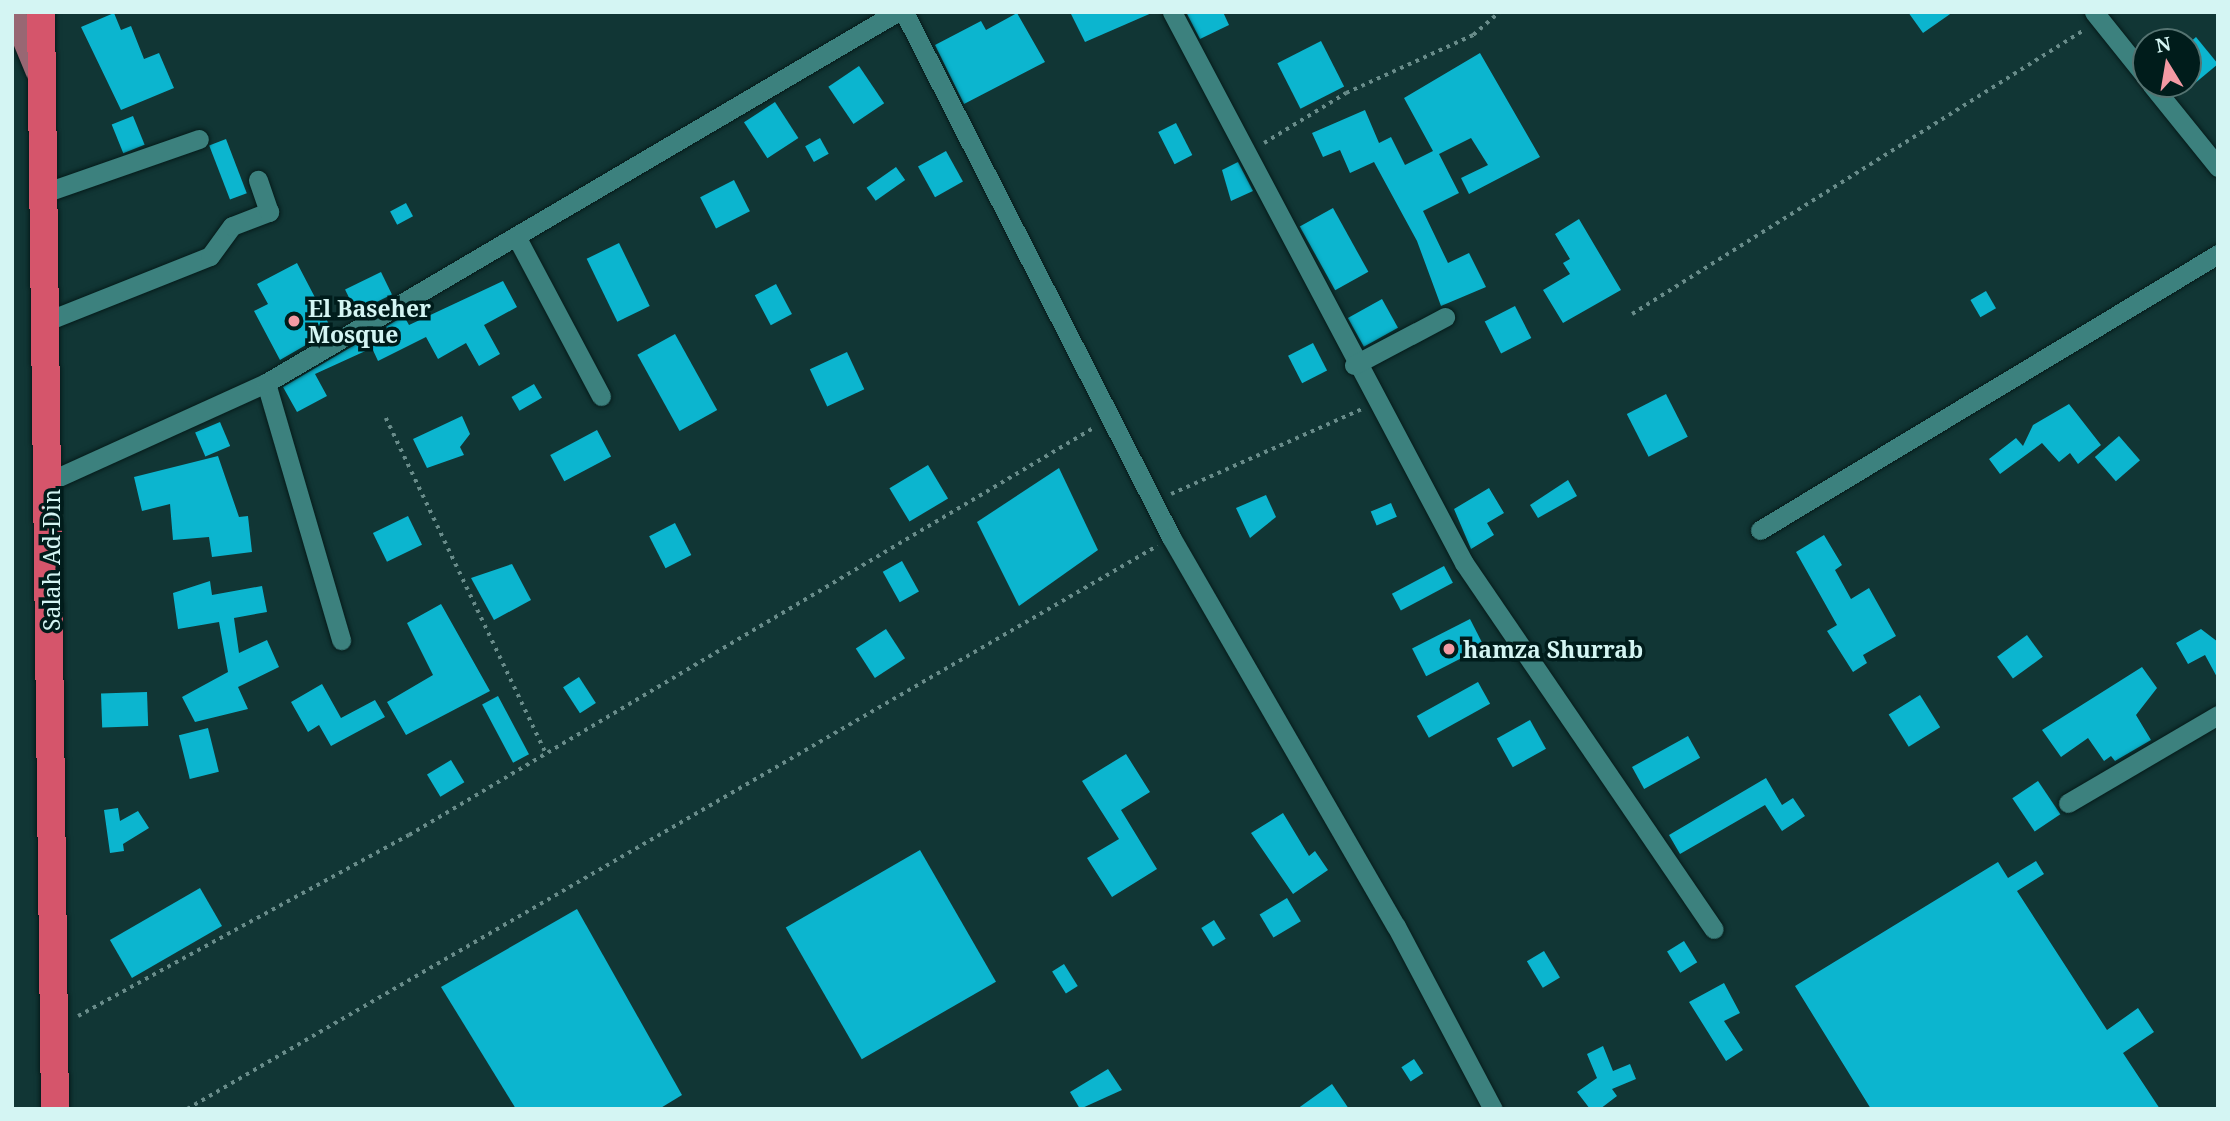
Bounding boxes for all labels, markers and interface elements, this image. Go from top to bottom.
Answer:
north arrow [2132,28,2202,98]
text: N [2154,30,2173,59]
place label: El Baseher Mosque [308,294,431,348]
marker: El Baseher Mosque [286,313,302,329]
street label: Salah Ad-Din [37,489,65,631]
place label: hamza Shurrab [1463,635,1643,663]
marker: hamza Shurrab [1441,641,1457,657]

